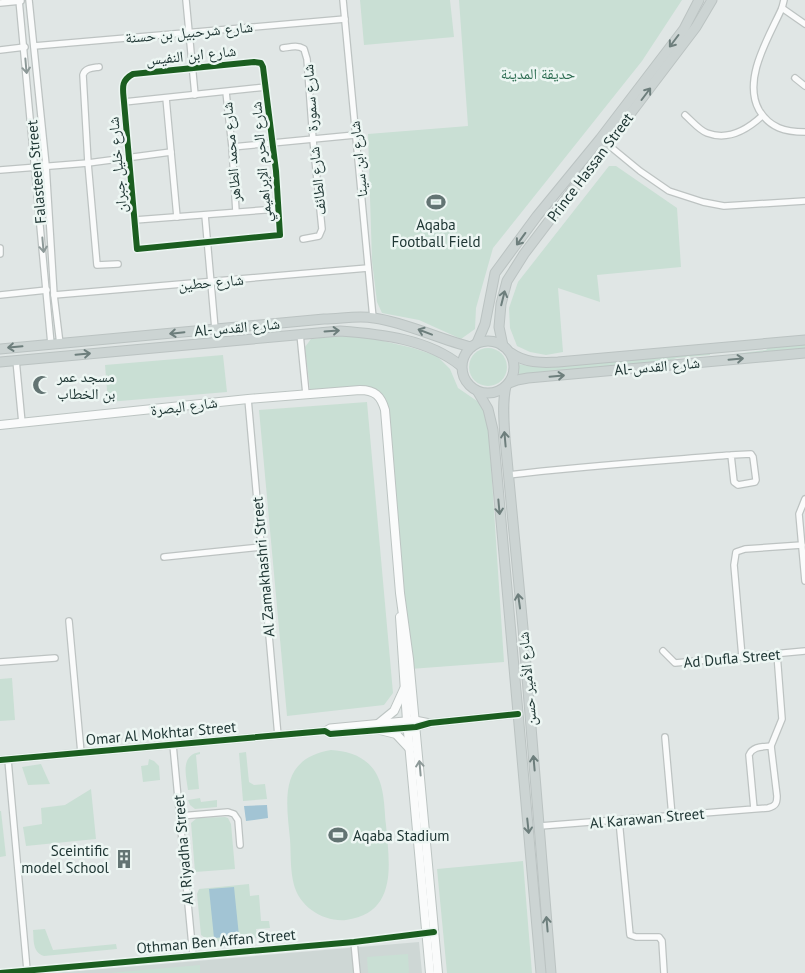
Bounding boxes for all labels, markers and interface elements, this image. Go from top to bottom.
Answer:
street label: شارع شرحبيل بن حسنة [124,17,254,48]
one-way arrow [669,34,679,48]
street label: شارع ابن النفيس [145,41,237,70]
one-way arrow [22,58,31,74]
street label: شارع سمورة [298,63,323,132]
park label: حديقة المدينة [501,64,576,83]
one-way arrow [640,88,651,101]
street label: شارع الحرم الإبراهيمي [246,100,279,223]
street label: شارع محمد الطاهر [217,101,246,204]
street label: Prince Hassan Street [543,109,637,225]
street label: شارع خليل جبران [103,116,132,214]
street label: Falasteen Street [22,119,50,225]
street label: شارع ابن سينا [345,120,372,198]
street label: شارع الطائف [304,146,331,216]
sports icon: Aqaba Football Field [425,191,447,213]
place label: Aqaba Football Field [391,215,481,251]
one-way arrow [516,232,526,246]
one-way arrow [38,237,48,253]
street label: شارع حطين [177,270,245,295]
one-way arrow [499,290,508,306]
street label: Al-شارع القدس [193,314,281,341]
one-way arrow [324,327,340,336]
one-way arrow [417,327,433,336]
one-way arrow [170,328,186,338]
one-way arrow [8,343,24,352]
one-way arrow [75,349,91,359]
street label: Al-شارع القدس [613,353,701,380]
one-way arrow [728,354,744,364]
place label: مسجد عمر بن الخطاب [56,367,115,404]
one-way arrow [548,371,564,381]
mosque icon: مسجد عمر بن الخطاب [31,374,53,396]
street label: شارع البصرة [149,392,219,421]
one-way arrow [500,431,510,447]
street label: Al Zamakhashri Street [247,496,279,638]
one-way arrow [495,499,504,515]
one-way arrow [514,593,524,609]
street label: شارع الأمير حسن [513,631,542,727]
street label: Ad Dufla Street [683,644,781,672]
street label: Omar Al Mokhtar Street [85,717,237,749]
one-way arrow [529,755,538,771]
one-way arrow [415,760,424,776]
street label: Al Riyadha Street [169,794,197,906]
street label: Al Karawan Street [589,804,705,832]
one-way arrow [523,817,533,833]
sports icon: Aqaba Stadium [327,824,349,846]
place label: Aqaba Stadium [353,826,449,845]
place label: Sceintific model School [21,841,110,877]
building icon: Sceintific model School [113,848,135,870]
one-way arrow [543,917,552,933]
street label: Othman Ben Affan Street [136,925,296,957]

